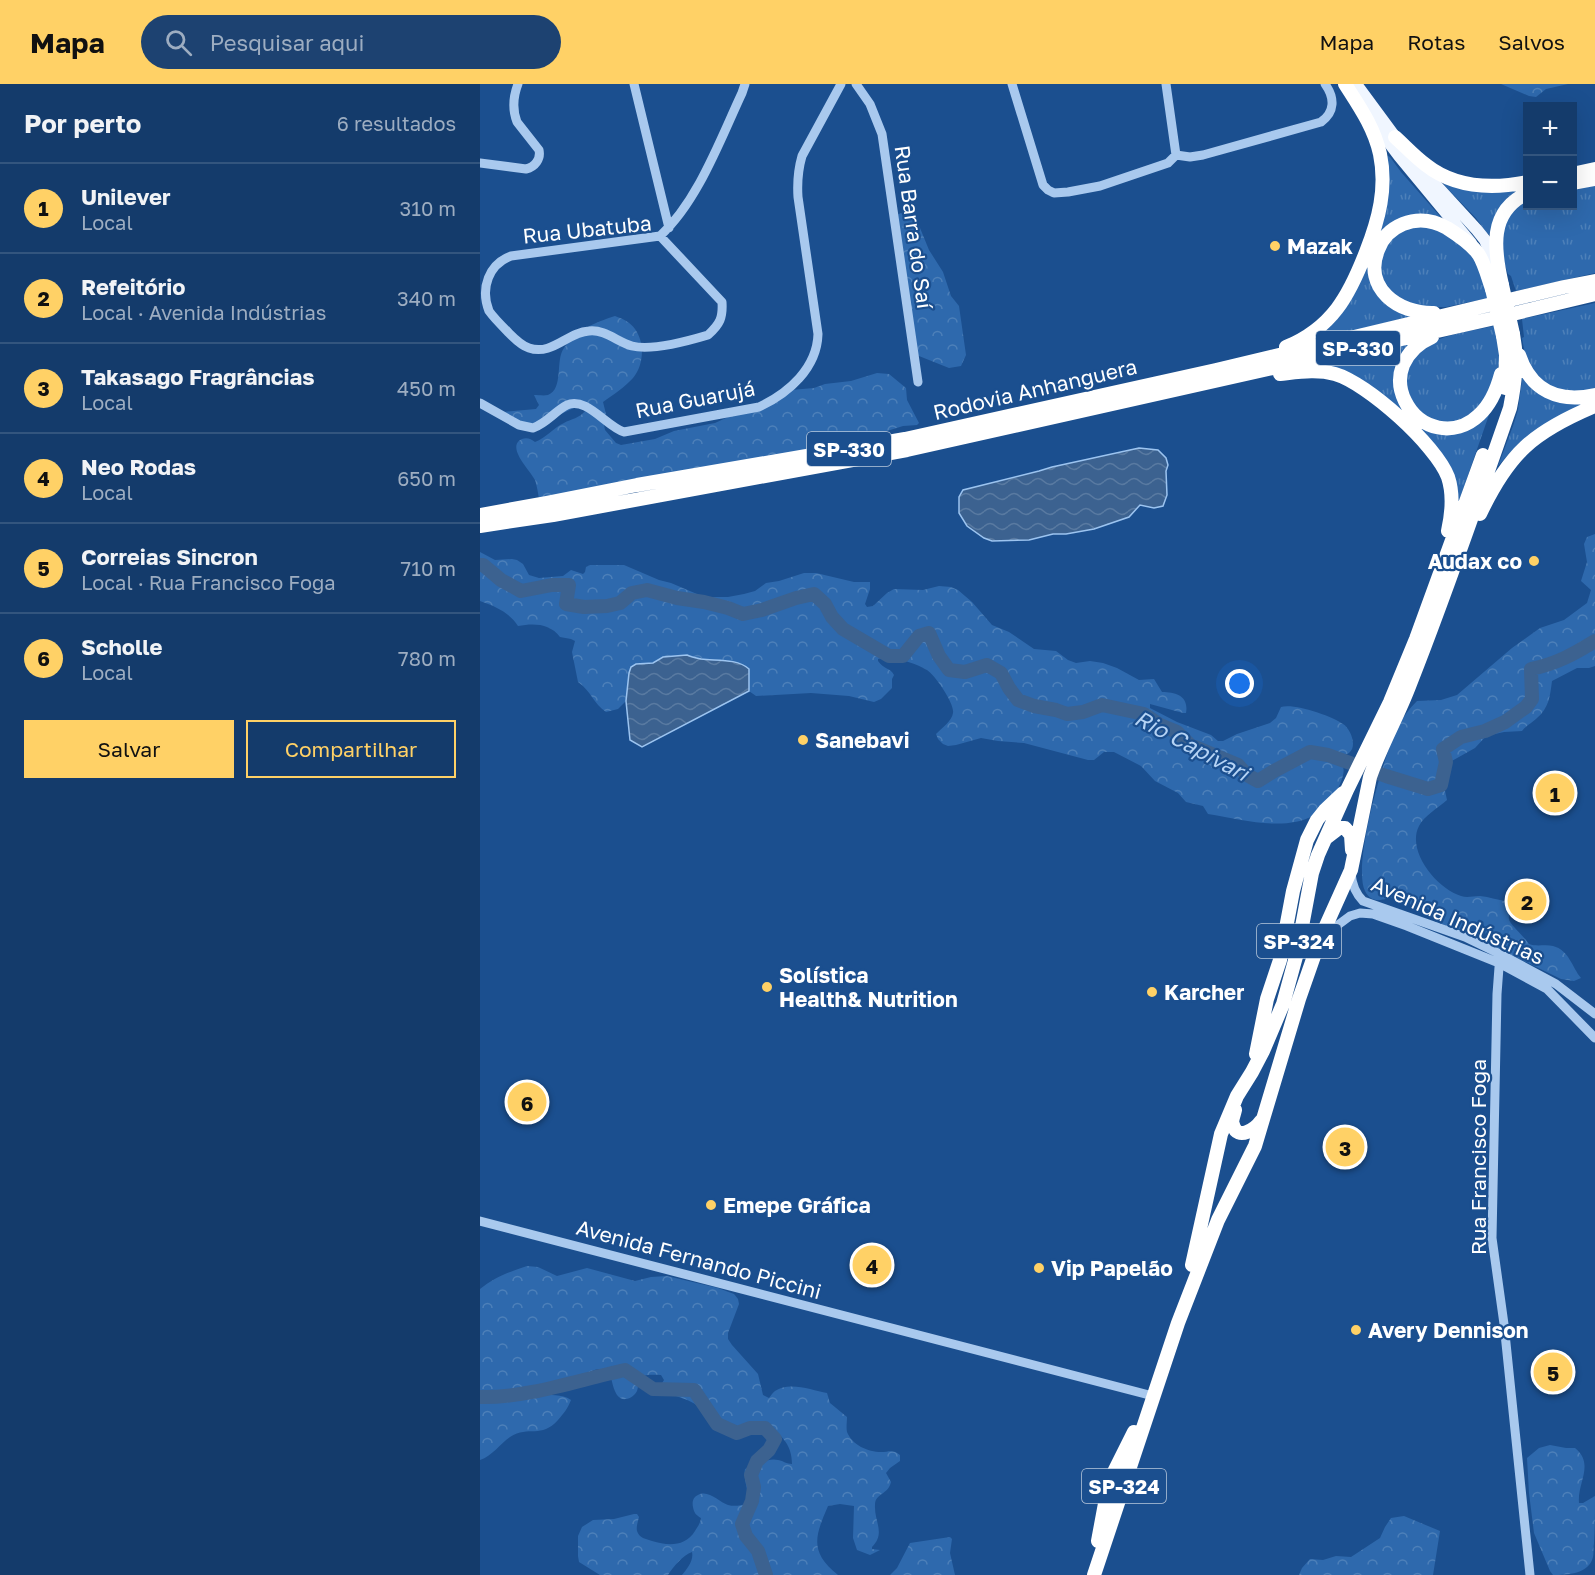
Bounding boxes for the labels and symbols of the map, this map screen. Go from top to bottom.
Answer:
street label: Rua Barra do Saí [890,144,939,312]
street label: Rua Ubatuba [521,209,653,249]
place label: Mazak [1287,233,1353,259]
marker: Mazak [1268,239,1282,253]
road number: SP-330 [1316,331,1400,365]
street label: Rodovia Anhanguera [930,353,1140,425]
street label: Rua Guarujá [633,375,757,423]
road number: SP-330 [807,432,891,466]
place label: Audax co [1428,548,1522,574]
marker: Audax co [1527,554,1541,568]
your location [1225,669,1254,698]
water label: Rio Capivari [1130,704,1256,788]
place label: Sanebavi [815,727,909,753]
marker: Sanebavi [796,733,810,747]
pin: 1 [1536,770,1574,816]
street label: Avenida Indústrias [1368,870,1548,970]
pin: 2 [1508,878,1546,924]
road number: SP-324 [1257,924,1341,958]
place label: Solística Health& Nutrition [779,962,958,1012]
place label: Karcher [1164,979,1244,1005]
marker: Solística Health& Nutrition [760,980,774,994]
marker: Karcher [1145,985,1159,999]
street label: Rua Francisco Foga [1465,1059,1491,1255]
pin: 6 [508,1080,546,1124]
pin: 3 [1326,1124,1364,1170]
place label: Emepe Gráfica [723,1192,871,1218]
marker: Emepe Gráfica [704,1198,718,1212]
street label: Avenida Fernando Piccini [574,1214,824,1304]
pin: 4 [852,1242,892,1288]
place label: Vip Papelão [1051,1255,1173,1281]
marker: Vip Papelão [1032,1261,1046,1275]
place label: Avery Dennison [1368,1317,1529,1343]
marker: Avery Dennison [1349,1323,1363,1337]
pin: 5 [1534,1350,1572,1394]
road number: SP-324 [1082,1469,1166,1503]

